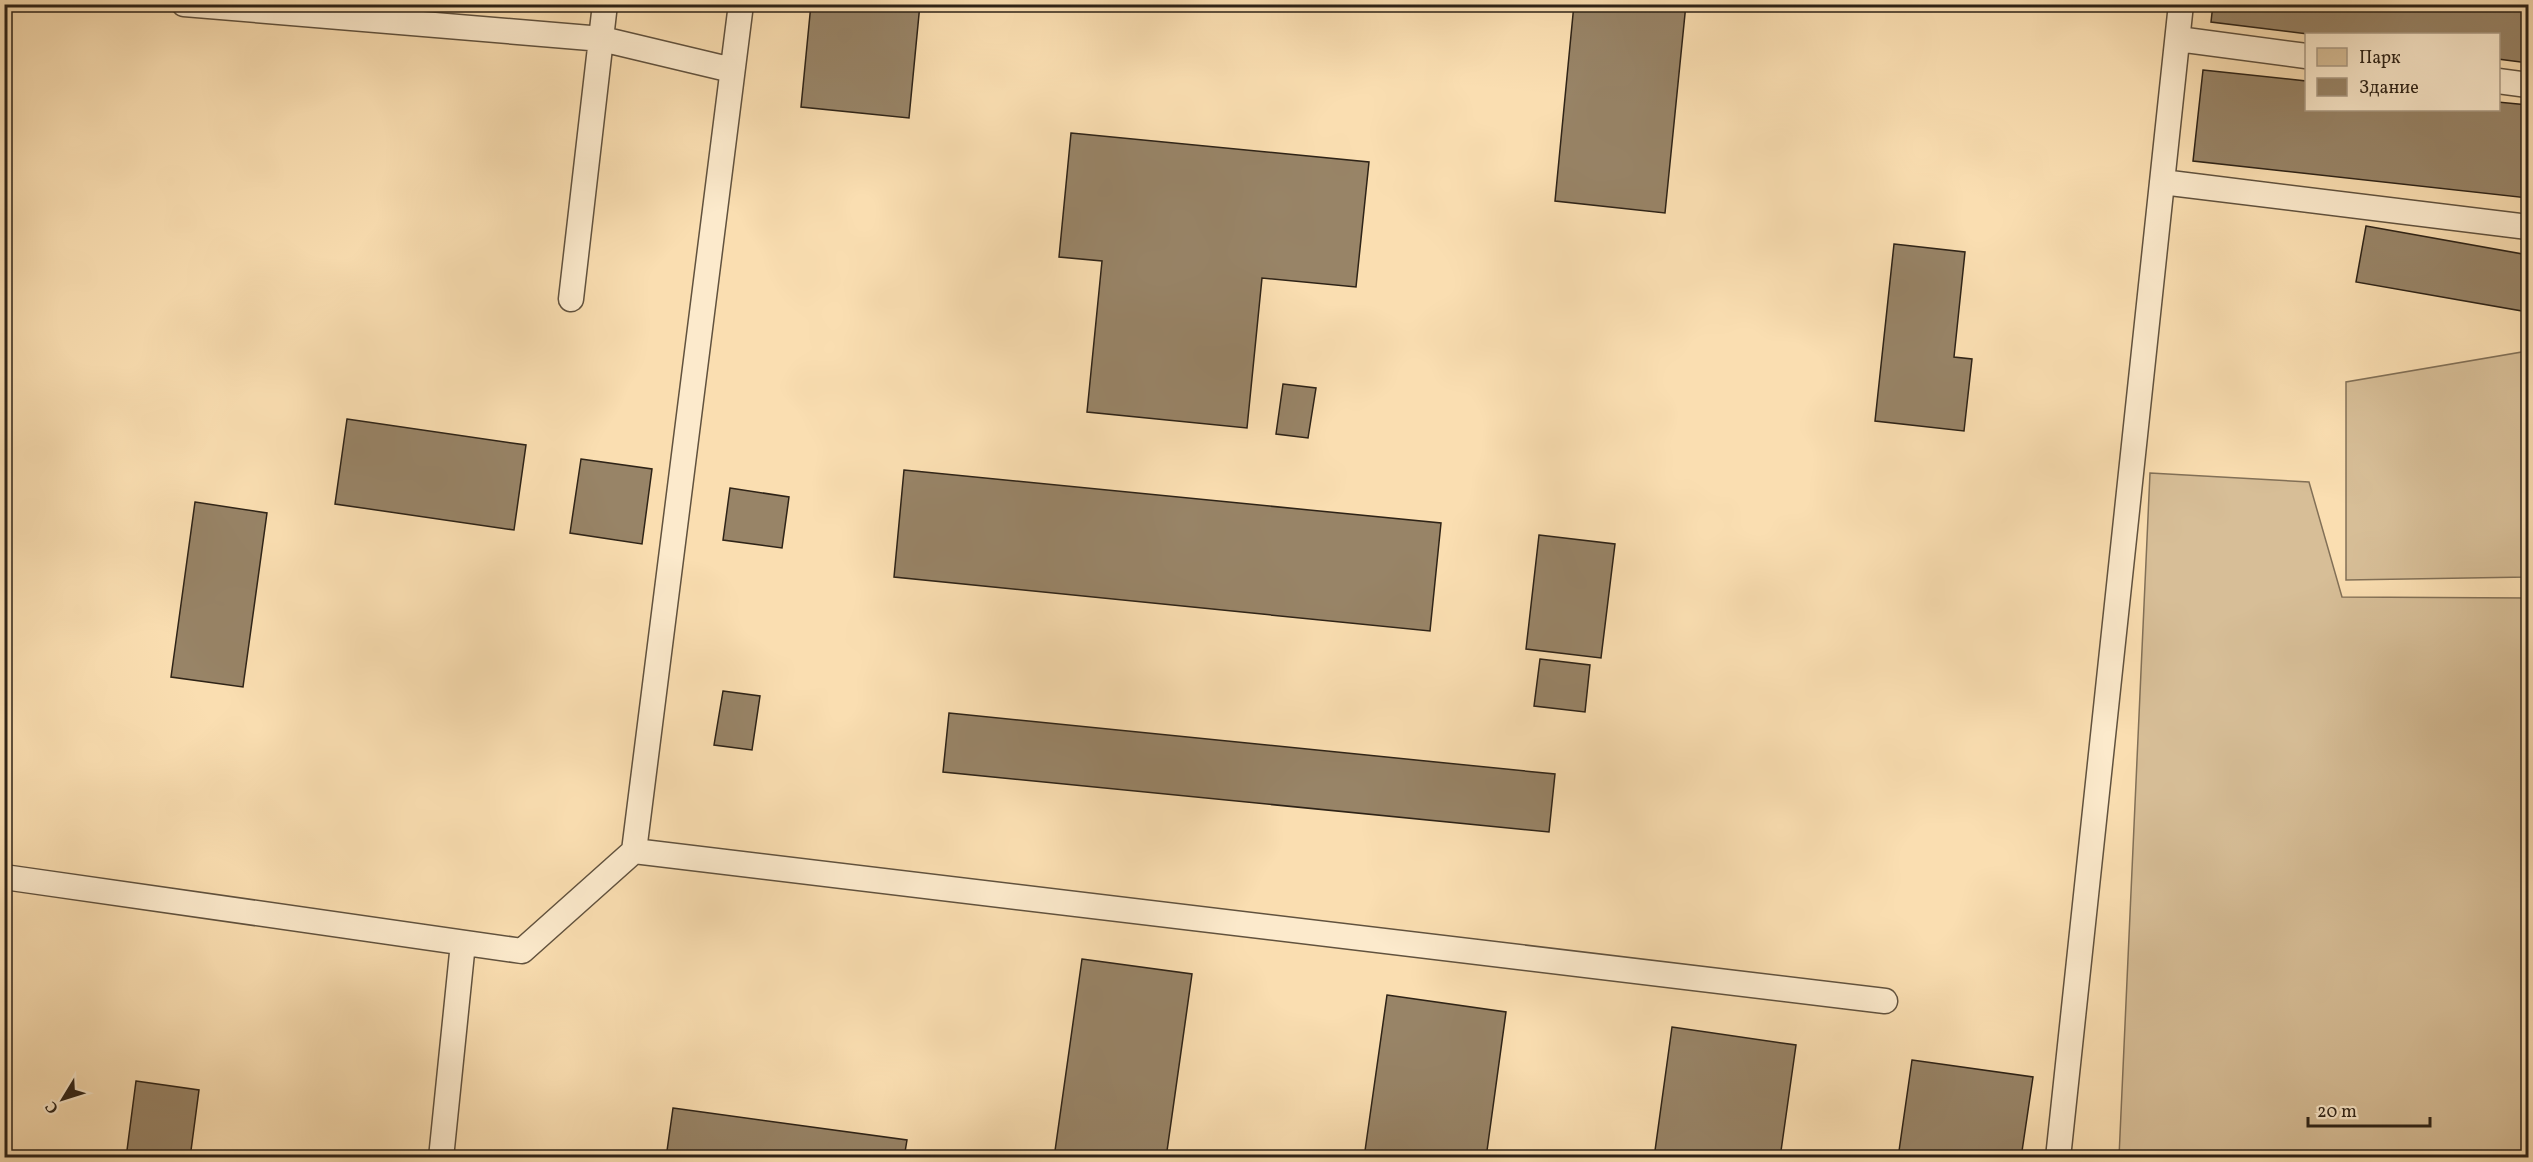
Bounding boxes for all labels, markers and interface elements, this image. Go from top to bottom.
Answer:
legend [2305,33,2500,111]
text: Парк [2359,46,2401,71]
text: Здание [2359,76,2419,101]
north arrow [33,1069,93,1129]
scale bar [2308,1090,2430,1128]
text: С [41,1096,65,1118]
text: 20 m [2317,1100,2357,1125]

